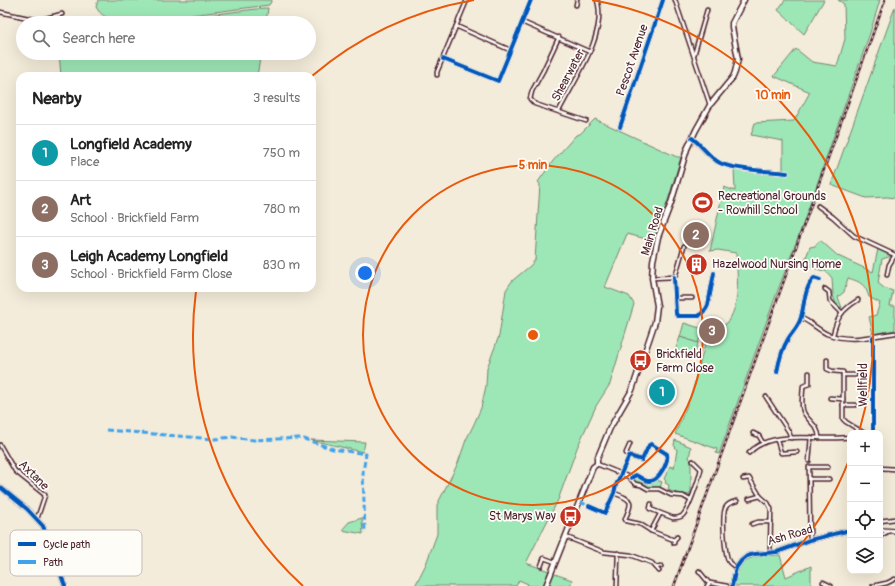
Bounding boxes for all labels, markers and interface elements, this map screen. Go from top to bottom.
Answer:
search box [16,16,316,60]
street label: Pescot Avenue [613,22,652,98]
icon: search [30,27,52,49]
text: Search here [62,29,135,48]
street label: Shearwater [548,46,589,104]
text: Nearby [32,88,81,109]
text: 10 min [756,88,791,103]
text: 3 results [253,90,300,106]
text: Longfield Academy [70,135,192,154]
text: 1 [42,145,48,161]
text: 750 m [263,145,300,161]
text: Place [70,154,99,170]
text: 5 min [519,158,547,173]
place label: Recreational Grounds - Rowhill School [718,189,826,218]
sports icon: Recreational Grounds - Rowhill School [690,190,716,216]
text: Art [70,191,91,210]
text: 2 [41,201,49,217]
text: 780 m [263,201,300,217]
street label: Main Road [638,205,667,257]
text: School · Brickfield Farm [70,210,199,226]
pin: 2 [683,220,709,250]
text: Leigh Academy Longfield [70,247,228,266]
building icon: Hazelwood Nursing Home [683,251,709,277]
text: 3 [41,257,49,273]
text: 830 m [263,257,300,273]
place label: Hazelwood Nursing Home [712,257,841,272]
your location [355,263,375,283]
text: School · Brickfield Farm Close [70,266,232,282]
pin: 3 [699,316,725,346]
centre of rings [526,328,540,342]
place label: Brickfield Farm Close [656,347,714,376]
bus stop icon: Brickfield Farm Close [627,348,653,374]
street label: Wellfield [856,363,871,407]
pin: 1 [649,377,675,407]
map controls [847,430,883,574]
button: + [847,430,883,466]
street label: Axtane [15,457,52,494]
button: − [847,466,883,502]
button: locate [847,502,883,538]
bus stop icon: St Marys Way [558,503,584,529]
place label: St Marys Way [489,509,556,524]
street label: Ash Road [766,522,815,549]
legend [10,530,142,576]
text: Cycle path [43,538,90,551]
button: layers [847,538,883,574]
text: Path [43,556,63,569]

